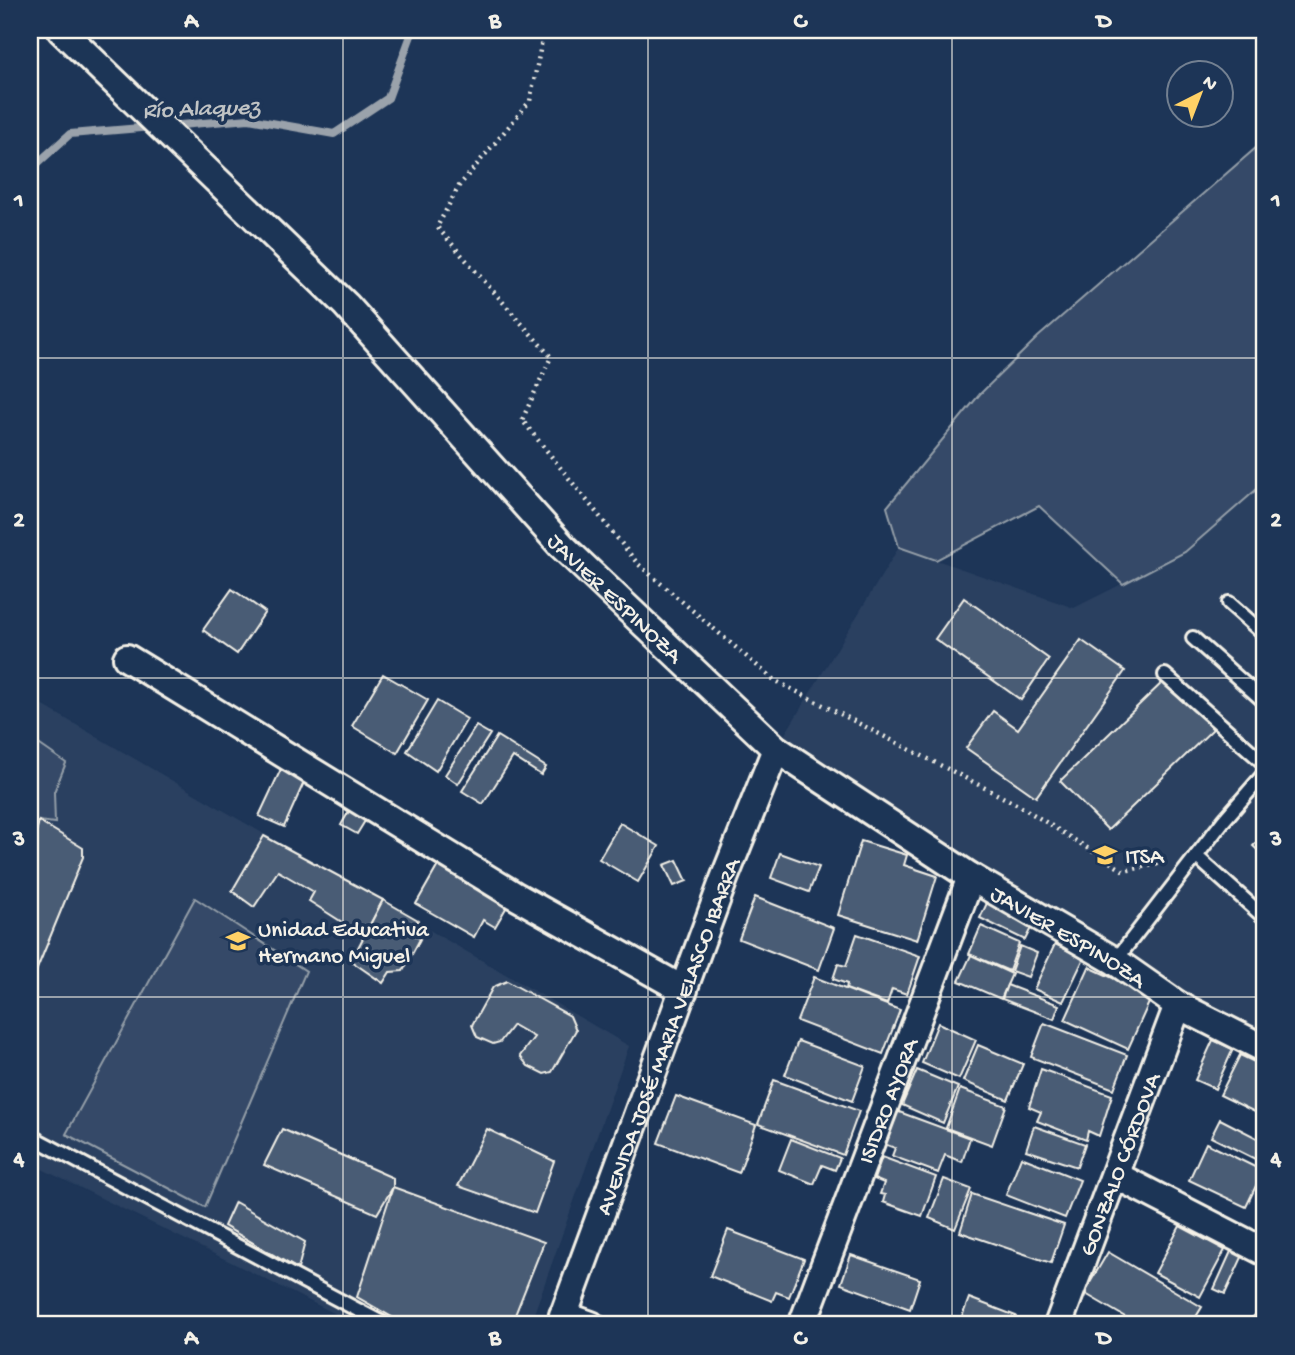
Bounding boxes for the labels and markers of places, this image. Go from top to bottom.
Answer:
school or university icon: ITSA [1091,841,1119,869]
place label: ITSA [1125,845,1165,872]
place label: Unidad Educativa Hermano Miguel [258,918,430,971]
school or university icon: Unidad Educativa Hermano Miguel [224,927,252,955]

